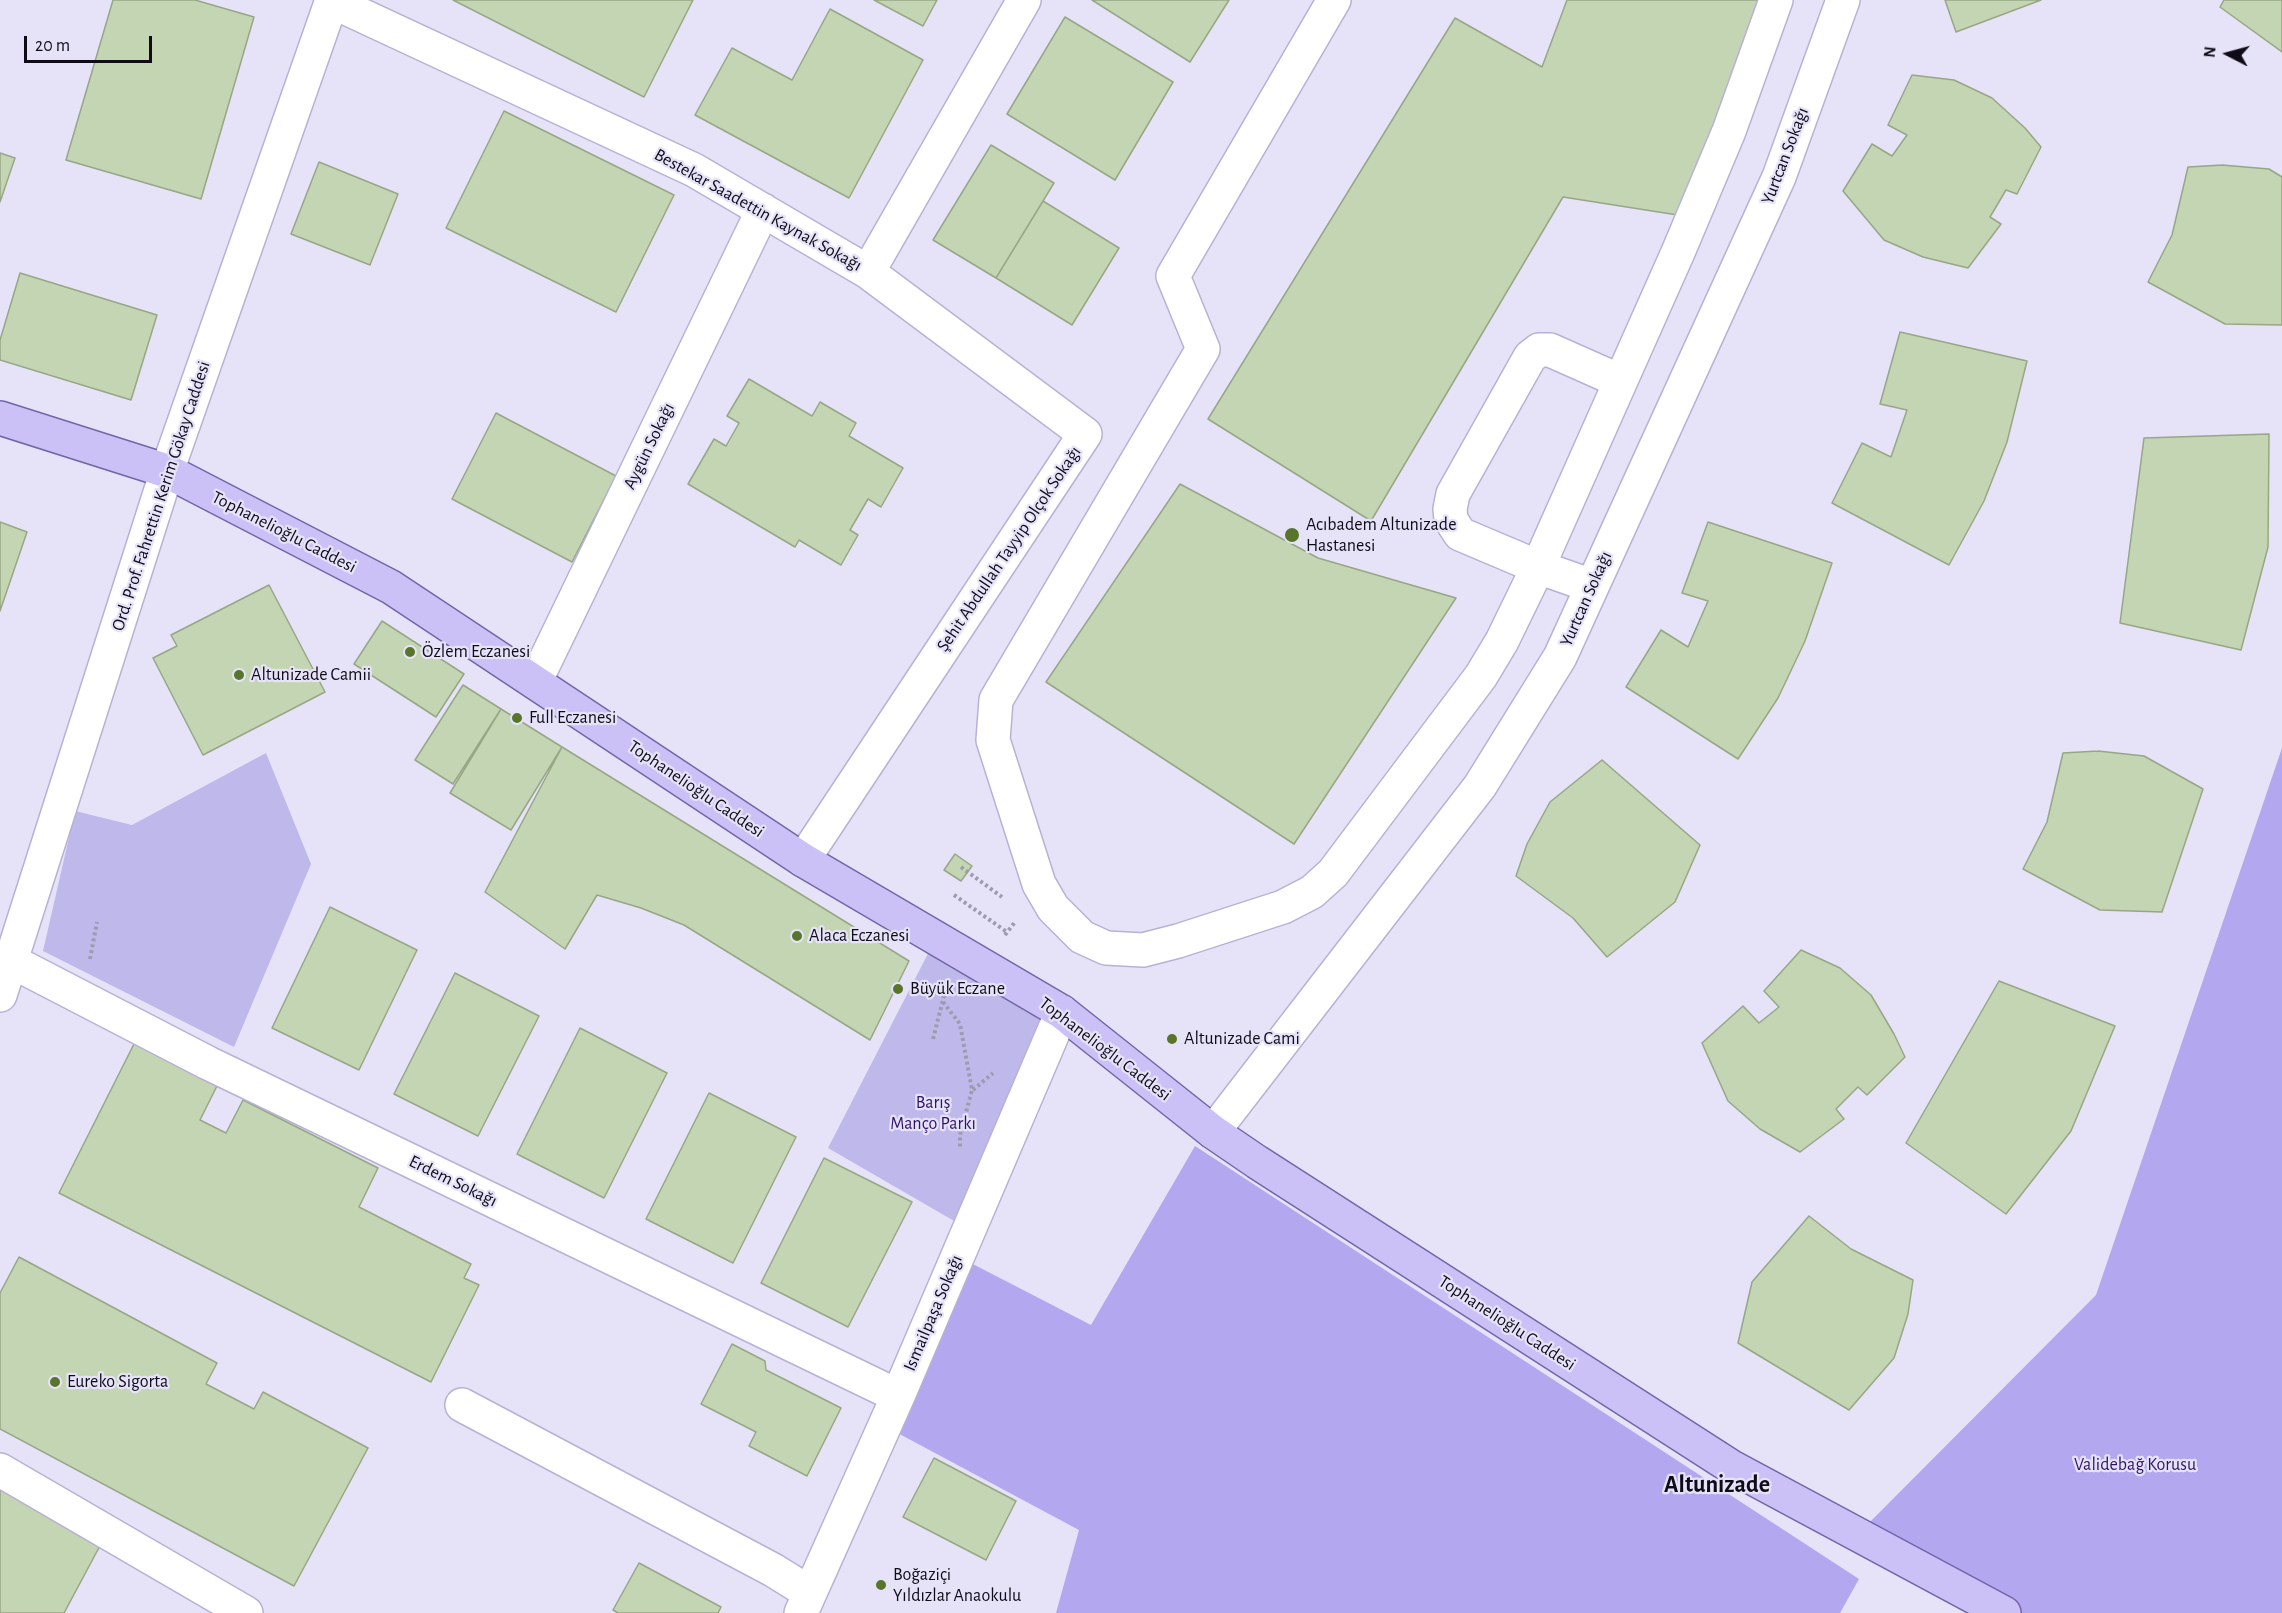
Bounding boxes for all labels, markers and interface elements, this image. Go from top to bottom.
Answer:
scale bar [27,24,154,62]
north arrow [2198,24,2258,84]
text: 20 m [35,37,70,55]
text: N [2202,46,2219,58]
street label: Yurtcan Sokağı [1757,104,1813,208]
street label: Bestekar Saadettin Kaynak Sokağı [650,144,866,276]
street label: Ord. Prof. Fahrettin Kerim Gökay Caddesi [107,358,215,634]
street label: Aygün Sokağı [619,399,679,493]
street label: Şehit Abdullah Tayyip Olçok Sokağı [932,442,1086,656]
street label: Tophanelioğlu Caddesi [208,486,360,578]
place label: Acıbadem Altunizade Hastanesi [1306,514,1456,556]
marker: Acıbadem Altunizade Hastanesi [1283,526,1301,544]
street label: Yurtcan Sokağı [1555,548,1617,650]
place label: Özlem Eczanesi [422,641,530,663]
marker: Özlem Eczanesi [403,645,417,659]
place label: Altunizade Camii [251,664,371,686]
marker: Altunizade Camii [232,668,246,682]
place label: Full Eczanesi [529,707,616,729]
marker: Full Eczanesi [510,711,524,725]
street label: Tophanelioğlu Caddesi [624,735,768,843]
place label: Alaca Eczanesi [809,925,909,947]
marker: Alaca Eczanesi [790,929,804,943]
place label: Büyük Eczane [910,978,1005,1000]
marker: Büyük Eczane [891,982,905,996]
street label: Tophanelioğlu Caddesi [1035,992,1175,1106]
place label: Altunizade Cami [1184,1028,1300,1050]
marker: Altunizade Cami [1165,1032,1179,1046]
park label: Barış Manço Parkı [890,1092,976,1134]
street label: Erdem Sokağı [405,1150,501,1212]
street label: Ismailpaşa Sokağı [899,1252,967,1374]
street label: Tophanelioğlu Caddesi [1434,1271,1580,1375]
place label: Eureko Sigorta [67,1371,168,1393]
marker: Eureko Sigorta [48,1375,62,1389]
park label: Validebağ Korusu [2074,1454,2196,1476]
district label: Altunizade [1664,1471,1770,1499]
place label: Boğaziçi Yıldızlar Anaokulu [893,1564,1021,1606]
marker: Boğaziçi Yıldızlar Anaokulu [874,1578,888,1592]

